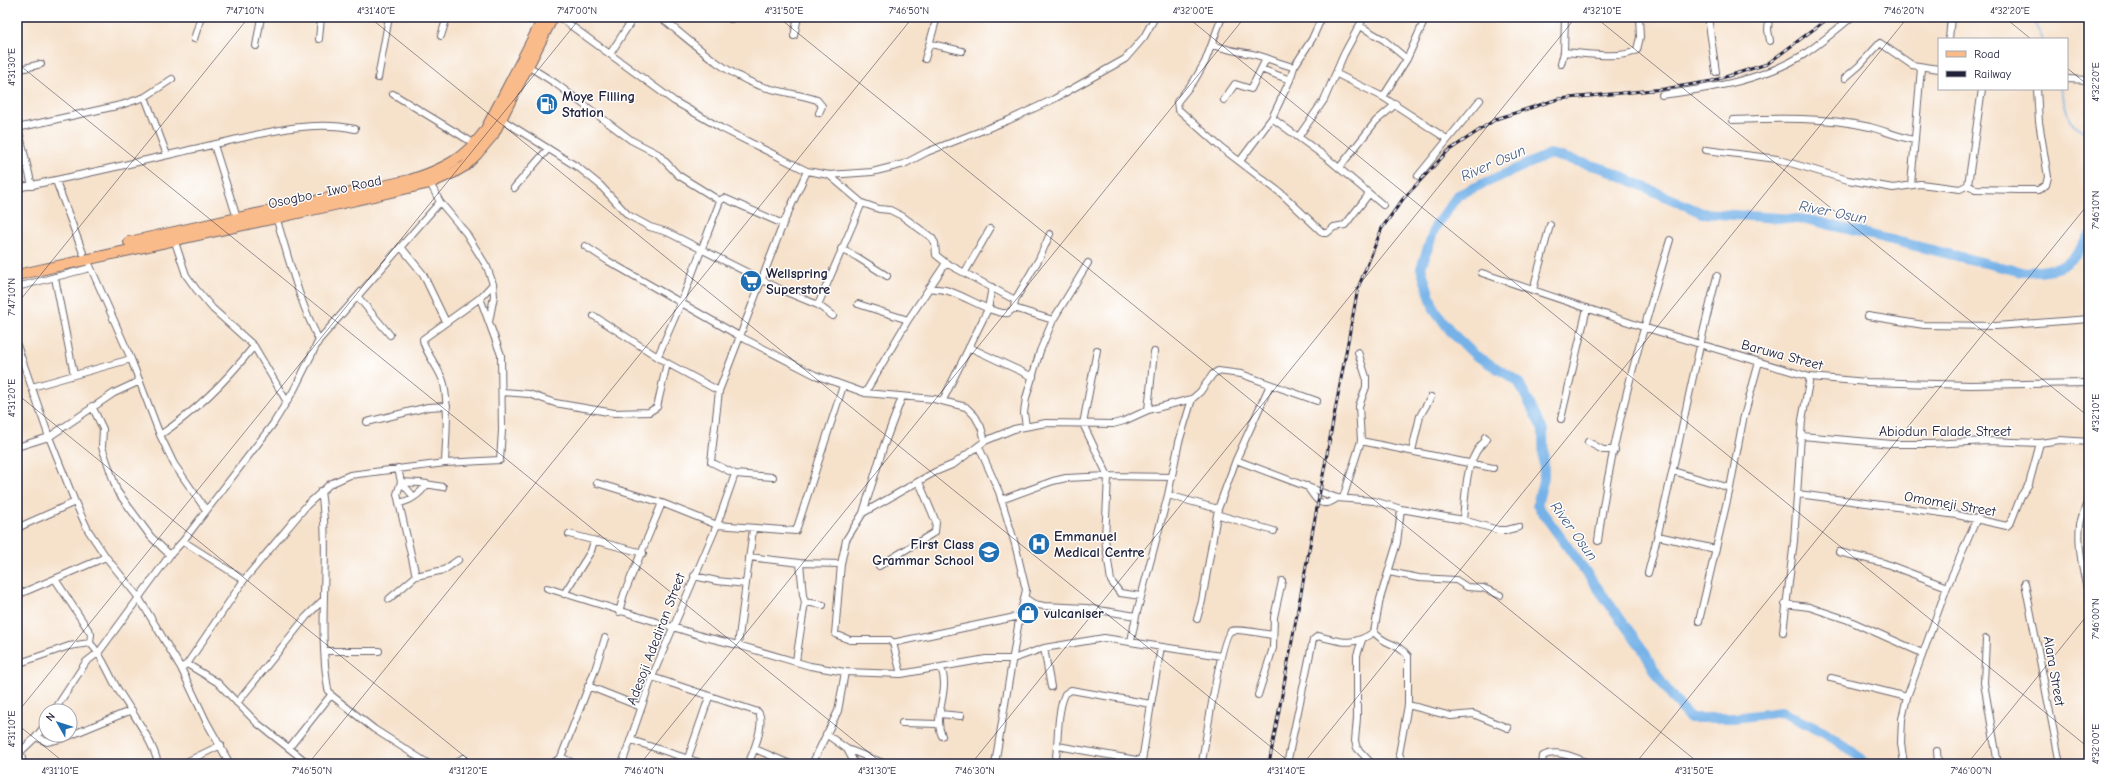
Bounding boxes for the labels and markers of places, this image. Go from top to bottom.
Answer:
place label: Moye Filling Station [562,88,635,121]
fuel station icon: Moye Filling Station [534,91,560,117]
place label: Wellspring Superstore [766,265,830,298]
supermarket icon: Wellspring Superstore [738,268,764,294]
place label: Emmanuel Medical Centre [1054,528,1145,561]
hospital icon: Emmanuel Medical Centre [1026,531,1052,557]
place label: First Class Grammar School [872,536,974,569]
school or university icon: First Class Grammar School [976,539,1002,565]
shop icon: vulcaniser [1015,600,1041,626]
place label: vulcaniser [1043,605,1104,622]

